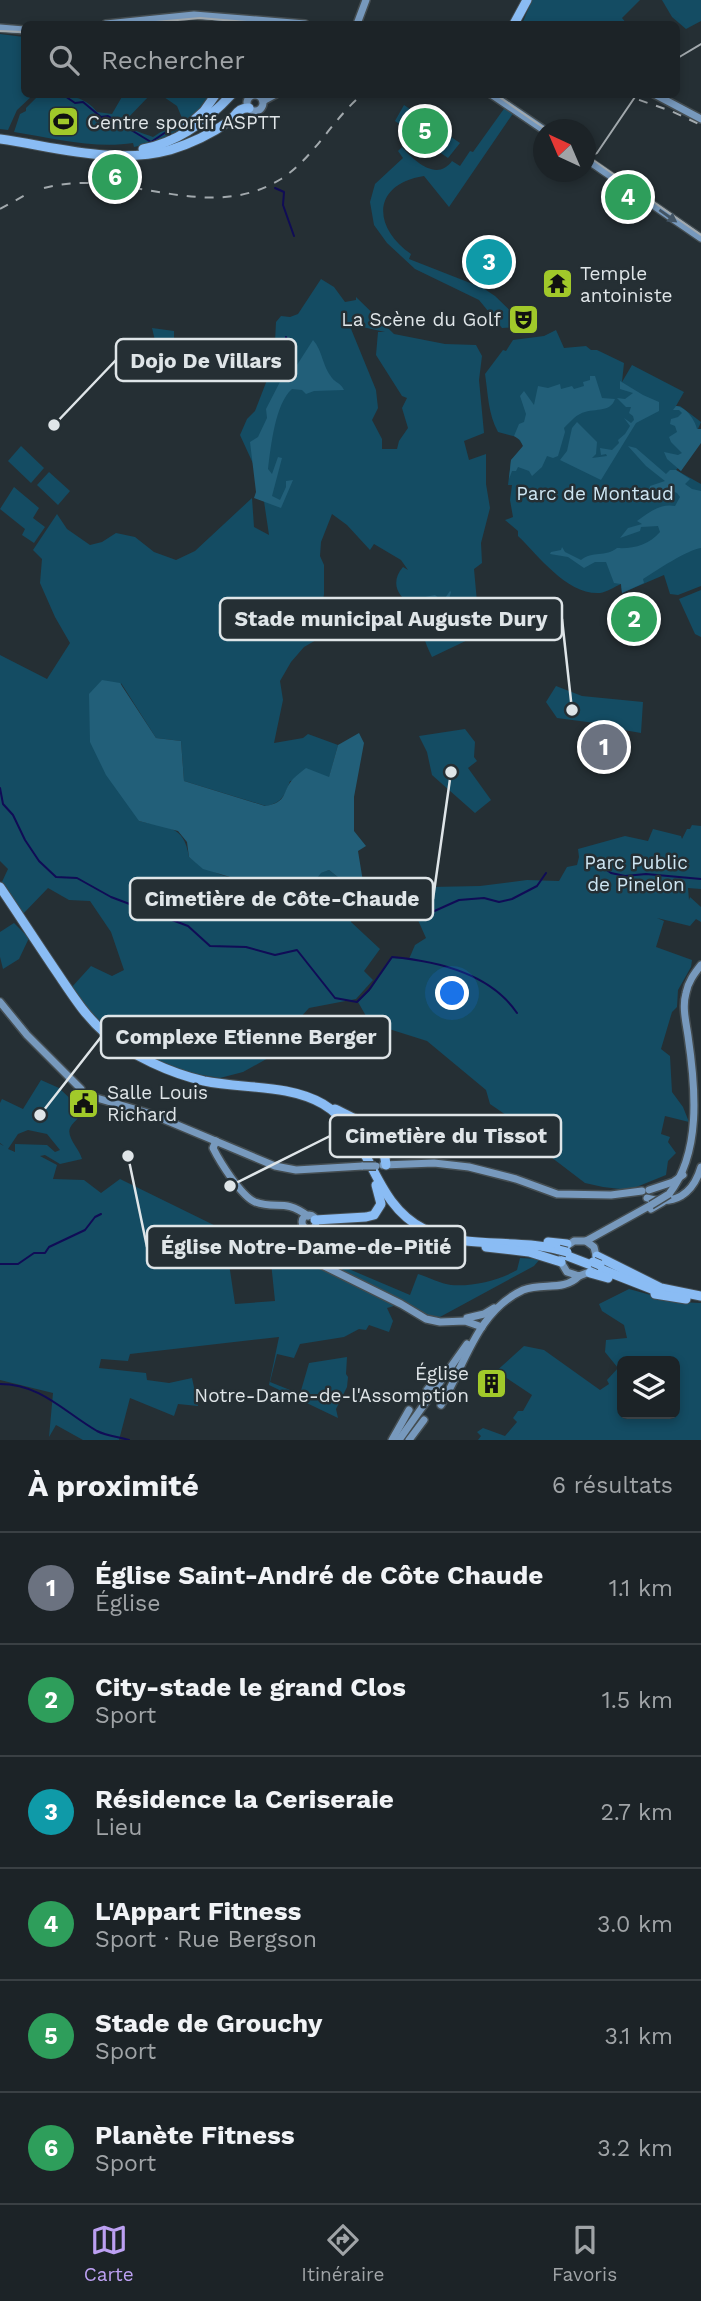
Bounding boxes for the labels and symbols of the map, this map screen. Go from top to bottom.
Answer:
sports icon: Centre sportif ASPTT [47,105,81,139]
pin: 5 [402,105,448,157]
place label: Centre sportif ASPTT [87,111,281,134]
north arrow [533,119,596,182]
pin: 6 [92,151,138,203]
pin: 4 [605,171,651,223]
one-way arrow [659,209,677,223]
pin: 3 [466,236,512,288]
place label: Temple antoiniste [580,262,673,307]
temple icon: Temple antoiniste [540,267,574,301]
theatre icon: La Scène du Golf [507,302,541,336]
place label: La Scène du Golf [341,308,502,331]
callout: Dojo De Villars [116,339,296,381]
text: Dojo De Villars [130,348,282,373]
park label: Parc de Montaud [516,482,674,505]
pin: 2 [611,593,657,645]
callout: Stade municipal Auguste Dury [220,598,562,640]
text: Stade municipal Auguste Dury [235,606,548,631]
pin: 1 [581,721,627,773]
park label: Parc Public de Pinelon [584,851,688,896]
callout: Cimetière de Côte-Chaude [130,878,433,920]
text: Cimetière de Côte-Chaude [144,886,420,911]
your location [435,976,469,1010]
callout: Complexe Etienne Berger [101,1016,390,1058]
text: Complexe Etienne Berger [115,1024,377,1049]
place label: Salle Louis Richard [107,1081,208,1126]
public building icon: Salle Louis Richard [67,1086,101,1120]
callout: Cimetière du Tissot [330,1115,561,1157]
text: Cimetière du Tissot [345,1123,547,1148]
callout: Église Notre-Dame-de-Pitié [147,1226,465,1268]
text: Église Notre-Dame-de-Pitié [161,1234,451,1259]
place label: Église Notre-Dame-de-l'Assomption [194,1362,469,1407]
building icon: Église Notre-Dame-de-l'Assomption [475,1367,509,1401]

